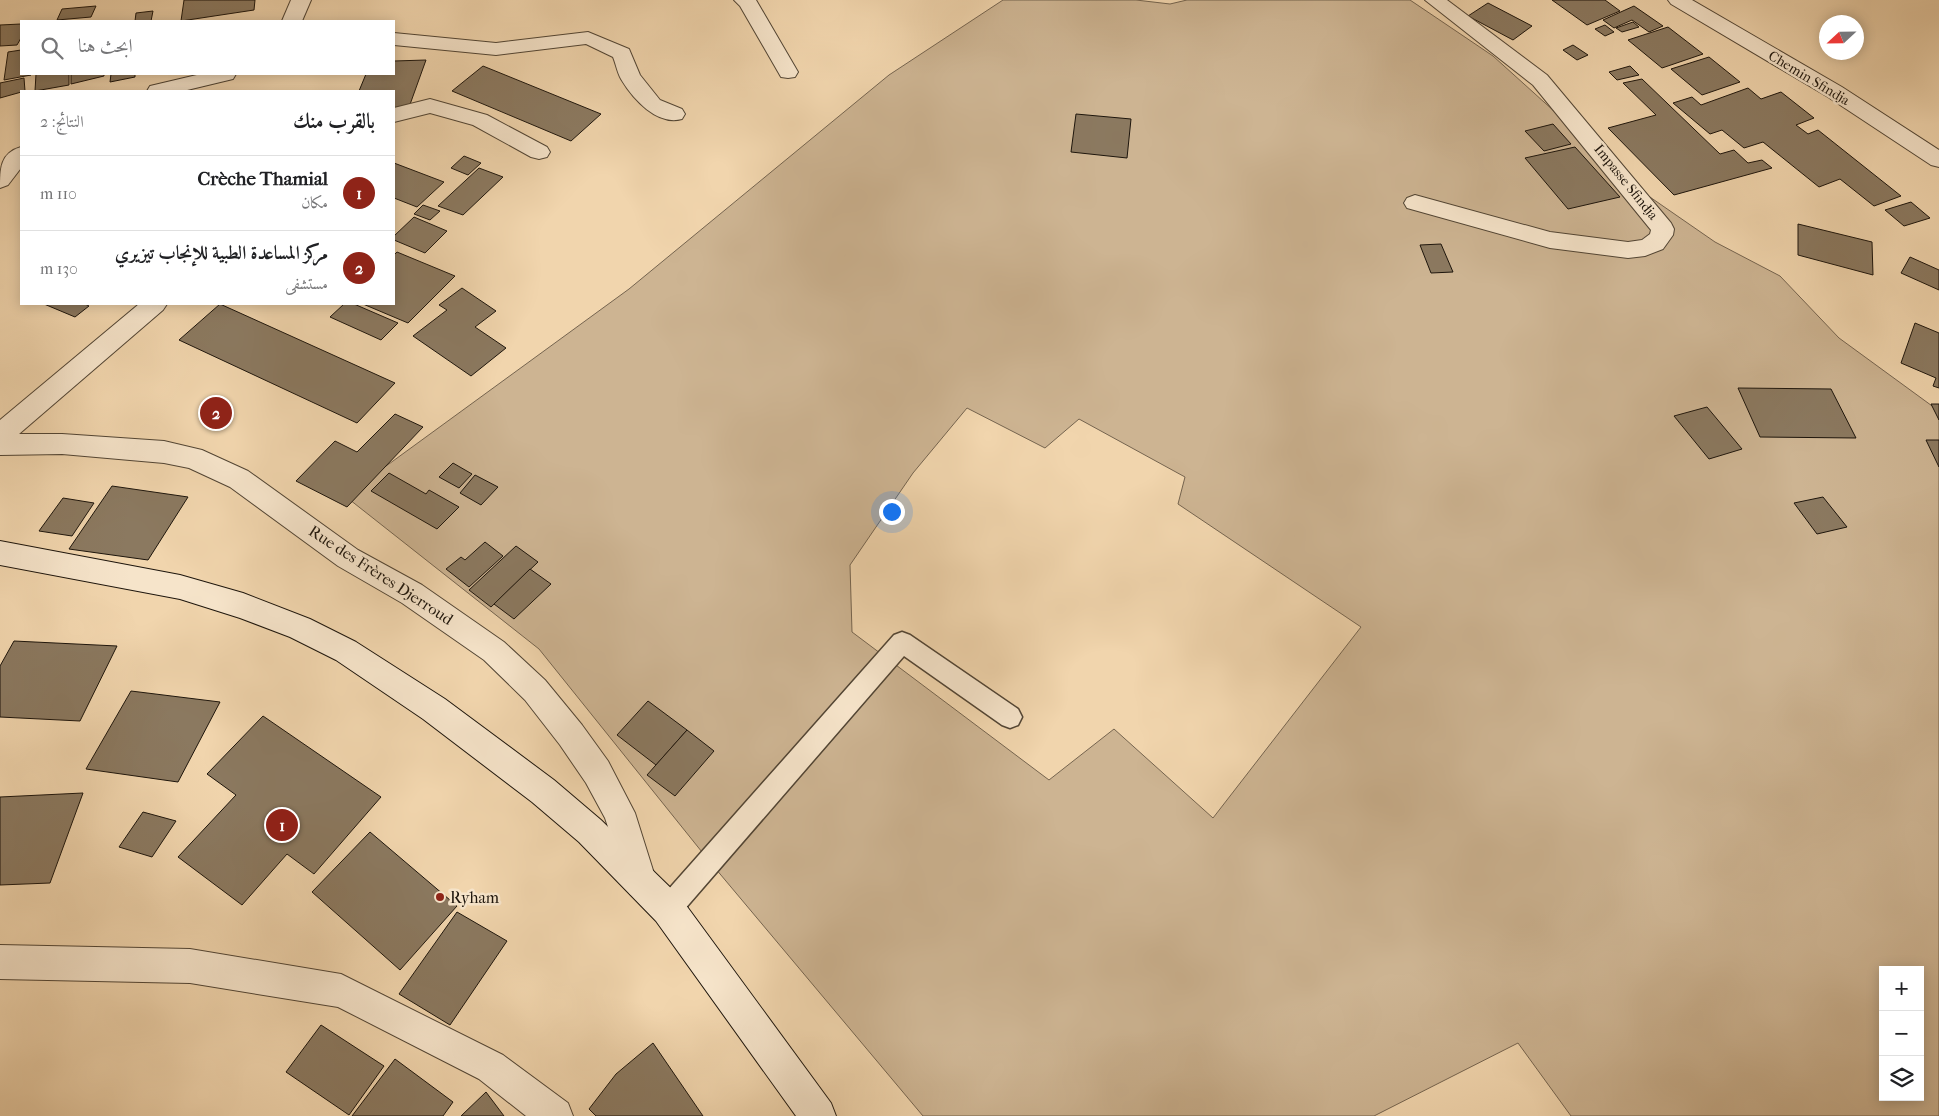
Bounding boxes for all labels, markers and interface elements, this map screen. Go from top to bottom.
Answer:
north arrow [1819,15,1864,60]
search box [20,20,395,75]
icon: search [38,34,66,62]
text: ابحث هنا [78,35,133,57]
street label: Chemin Sfindja [1765,47,1853,109]
text: بالقرب منك [293,109,375,133]
text: النتائج: 2 [40,112,84,131]
street label: Impasse Sfindja [1590,141,1662,224]
text: Crèche Thamial [197,168,328,190]
text: 110 m [40,184,77,203]
text: 1 [356,184,362,203]
text: مكان [301,193,328,212]
text: مركز المساعدة الطبية للإنجاب تيزيري [115,242,328,264]
text: 130 m [40,259,78,278]
text: 2 [355,259,363,278]
text: مستشفى [285,274,328,293]
pin: 2 [200,394,232,432]
your location [879,499,905,525]
street label: Rue des Frères Djerroud [305,521,457,629]
pin: 1 [266,806,298,844]
place label: Ryham [450,888,500,907]
marker: Ryham [434,891,446,903]
map controls [1879,966,1924,1101]
button: + [1879,966,1924,1011]
button: − [1879,1011,1924,1056]
button: layers [1879,1056,1924,1101]

